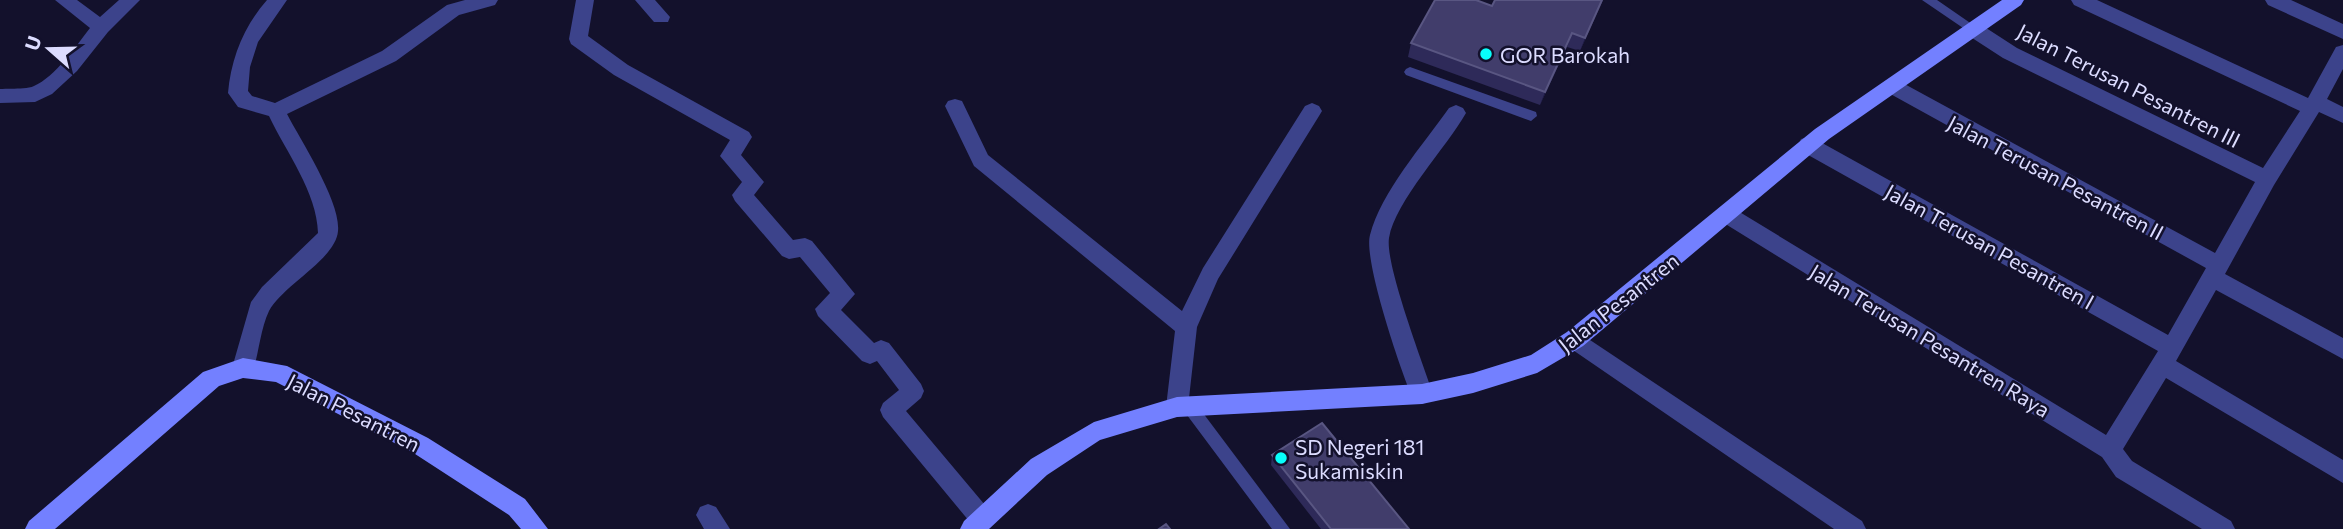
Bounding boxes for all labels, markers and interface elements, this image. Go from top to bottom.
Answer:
north arrow [14,14,84,84]
street label: Jalan Terusan Pesantren III [2013,18,2245,152]
text: U [19,33,46,53]
place label: GOR Barokah [1500,42,1630,67]
marker: GOR Barokah [1478,46,1494,62]
street label: Jalan Terusan Pesantren II [1944,109,2168,245]
street label: Jalan Terusan Pesantren I [1881,178,2099,314]
street label: Jalan Pesantren [1553,247,1683,357]
street label: Jalan Terusan Pesantren Raya [1805,258,2055,422]
street label: Jalan Pesantren [283,368,425,456]
place label: SD Negeri 181 Sukamiskin [1295,434,1424,483]
marker: SD Negeri 181 Sukamiskin [1273,450,1289,466]

